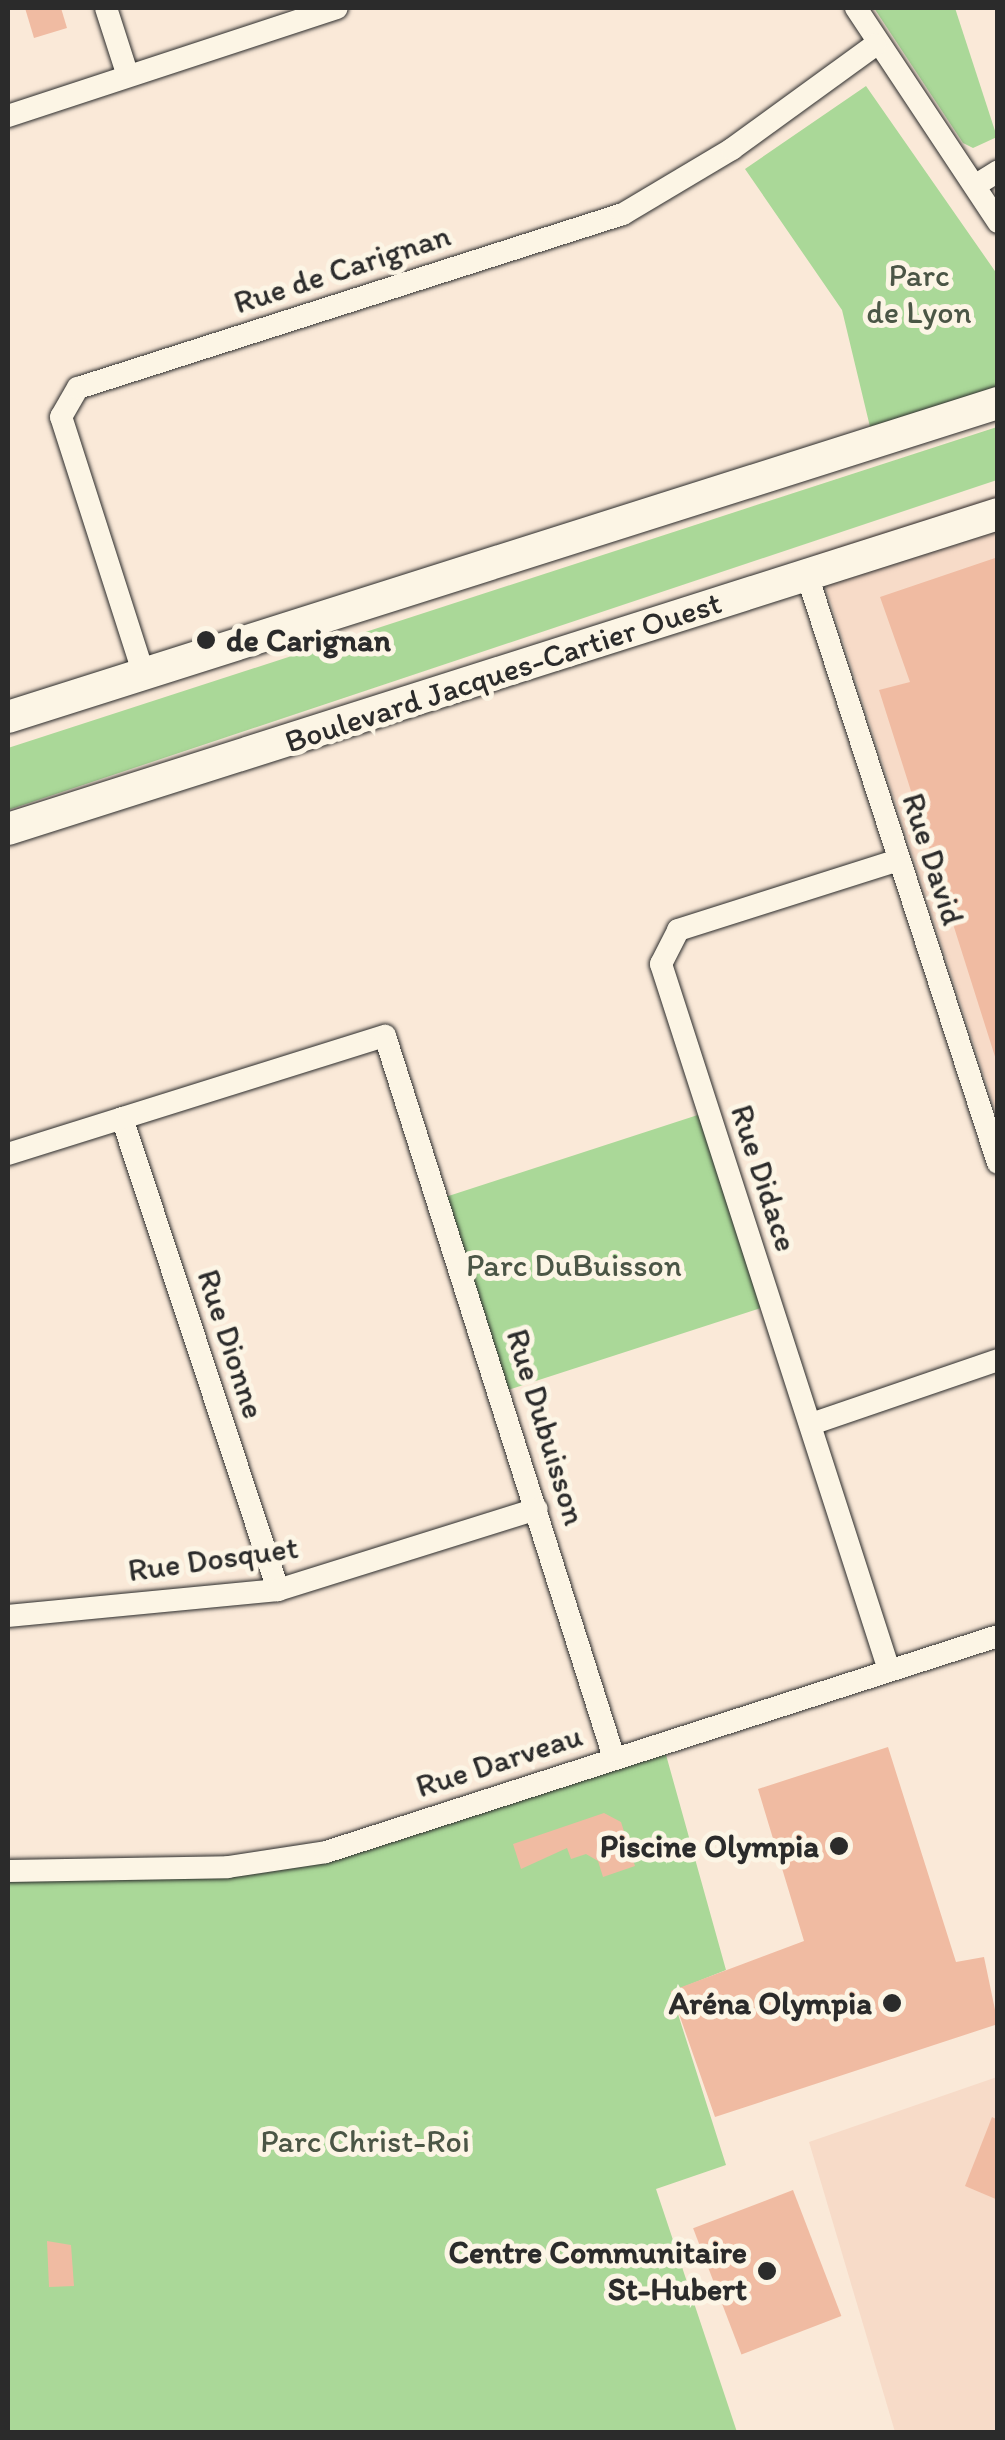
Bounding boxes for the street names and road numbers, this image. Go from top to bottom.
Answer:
street label: Rue de Carignan [228,216,456,322]
street label: Boulevard Jacques-Cartier Ouest [279,583,727,761]
street label: Rue David [894,788,972,930]
street label: Rue Didace [722,1100,806,1256]
street label: Rue Dionne [189,1264,273,1424]
street label: Rue Dubuisson [498,1324,594,1530]
street label: Rue Dosquet [125,1528,301,1590]
street label: Rue Darveau [410,1716,588,1806]

